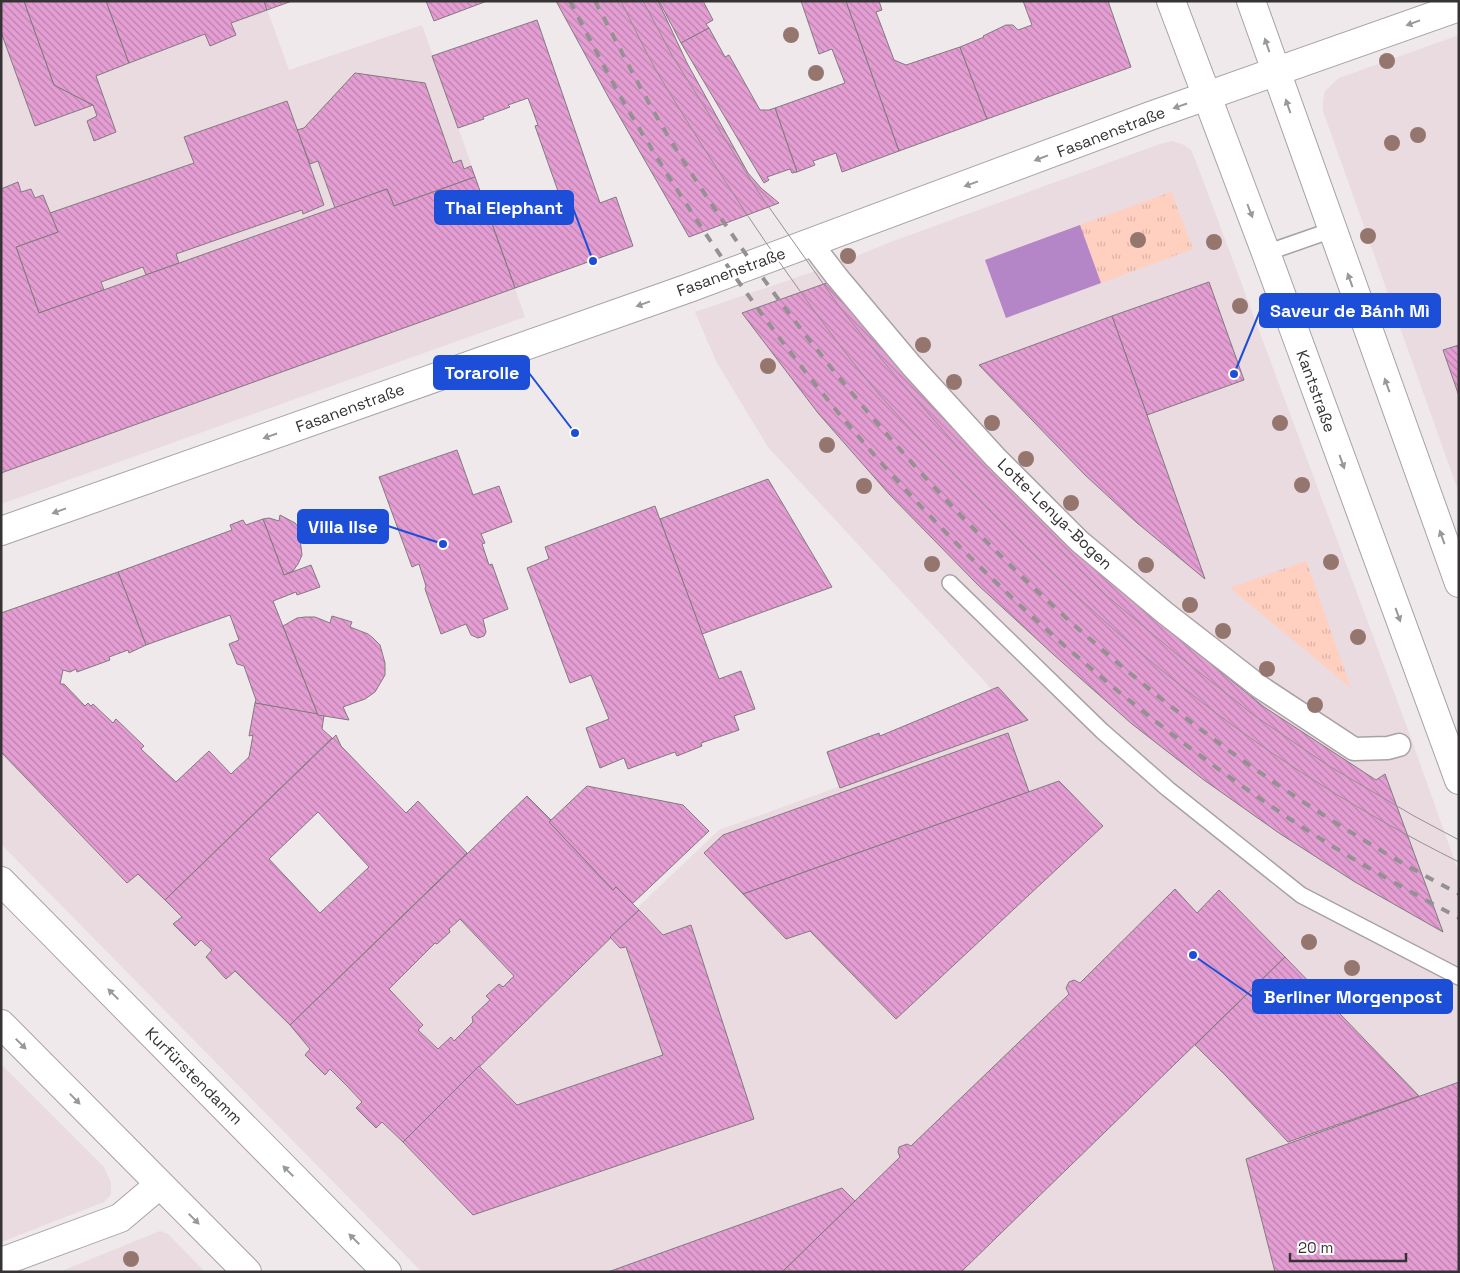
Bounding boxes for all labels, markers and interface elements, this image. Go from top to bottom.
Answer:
one-way arrow [1405,19,1420,27]
one-way arrow [1263,38,1270,53]
one-way arrow [1284,98,1292,113]
street label: Fasanenstraße [1054,102,1168,162]
one-way arrow [1173,103,1188,110]
one-way arrow [1034,155,1049,162]
one-way arrow [963,181,978,188]
callout: Thai Elephant [435,191,573,224]
text: Thai Elephant [445,196,563,219]
one-way arrow [1246,204,1254,219]
street label: Fasanenstraße [674,243,788,301]
one-way arrow [1346,273,1353,288]
callout: Saveur de Bánh Mì [1260,294,1440,327]
text: Saveur de Bánh Mì [1270,299,1430,322]
one-way arrow [635,300,650,308]
street label: Kantstraße [1291,347,1341,435]
callout: Torarolle [434,356,529,389]
text: Torarolle [444,361,520,384]
one-way arrow [1383,377,1390,392]
street label: Fasanenstraße [293,379,407,437]
one-way arrow [263,433,278,440]
street label: Lotte-Lenya-Bogen [993,454,1117,574]
one-way arrow [1339,455,1346,470]
one-way arrow [51,507,66,515]
callout: Villa Ilse [298,510,388,543]
text: Villa Ilse [308,515,378,538]
one-way arrow [1438,530,1445,545]
one-way arrow [1394,608,1402,623]
callout: Berliner Morgenpost [1253,980,1452,1013]
text: Berliner Morgenpost [1264,985,1442,1008]
one-way arrow [107,988,119,1000]
street label: Kurfürstendamm [141,1023,247,1129]
one-way arrow [15,1037,27,1049]
one-way arrow [69,1092,81,1104]
one-way arrow [282,1165,294,1177]
one-way arrow [188,1213,200,1225]
scale bar [1290,1230,1406,1262]
one-way arrow [348,1233,360,1245]
text: 20 m [1298,1238,1333,1257]

